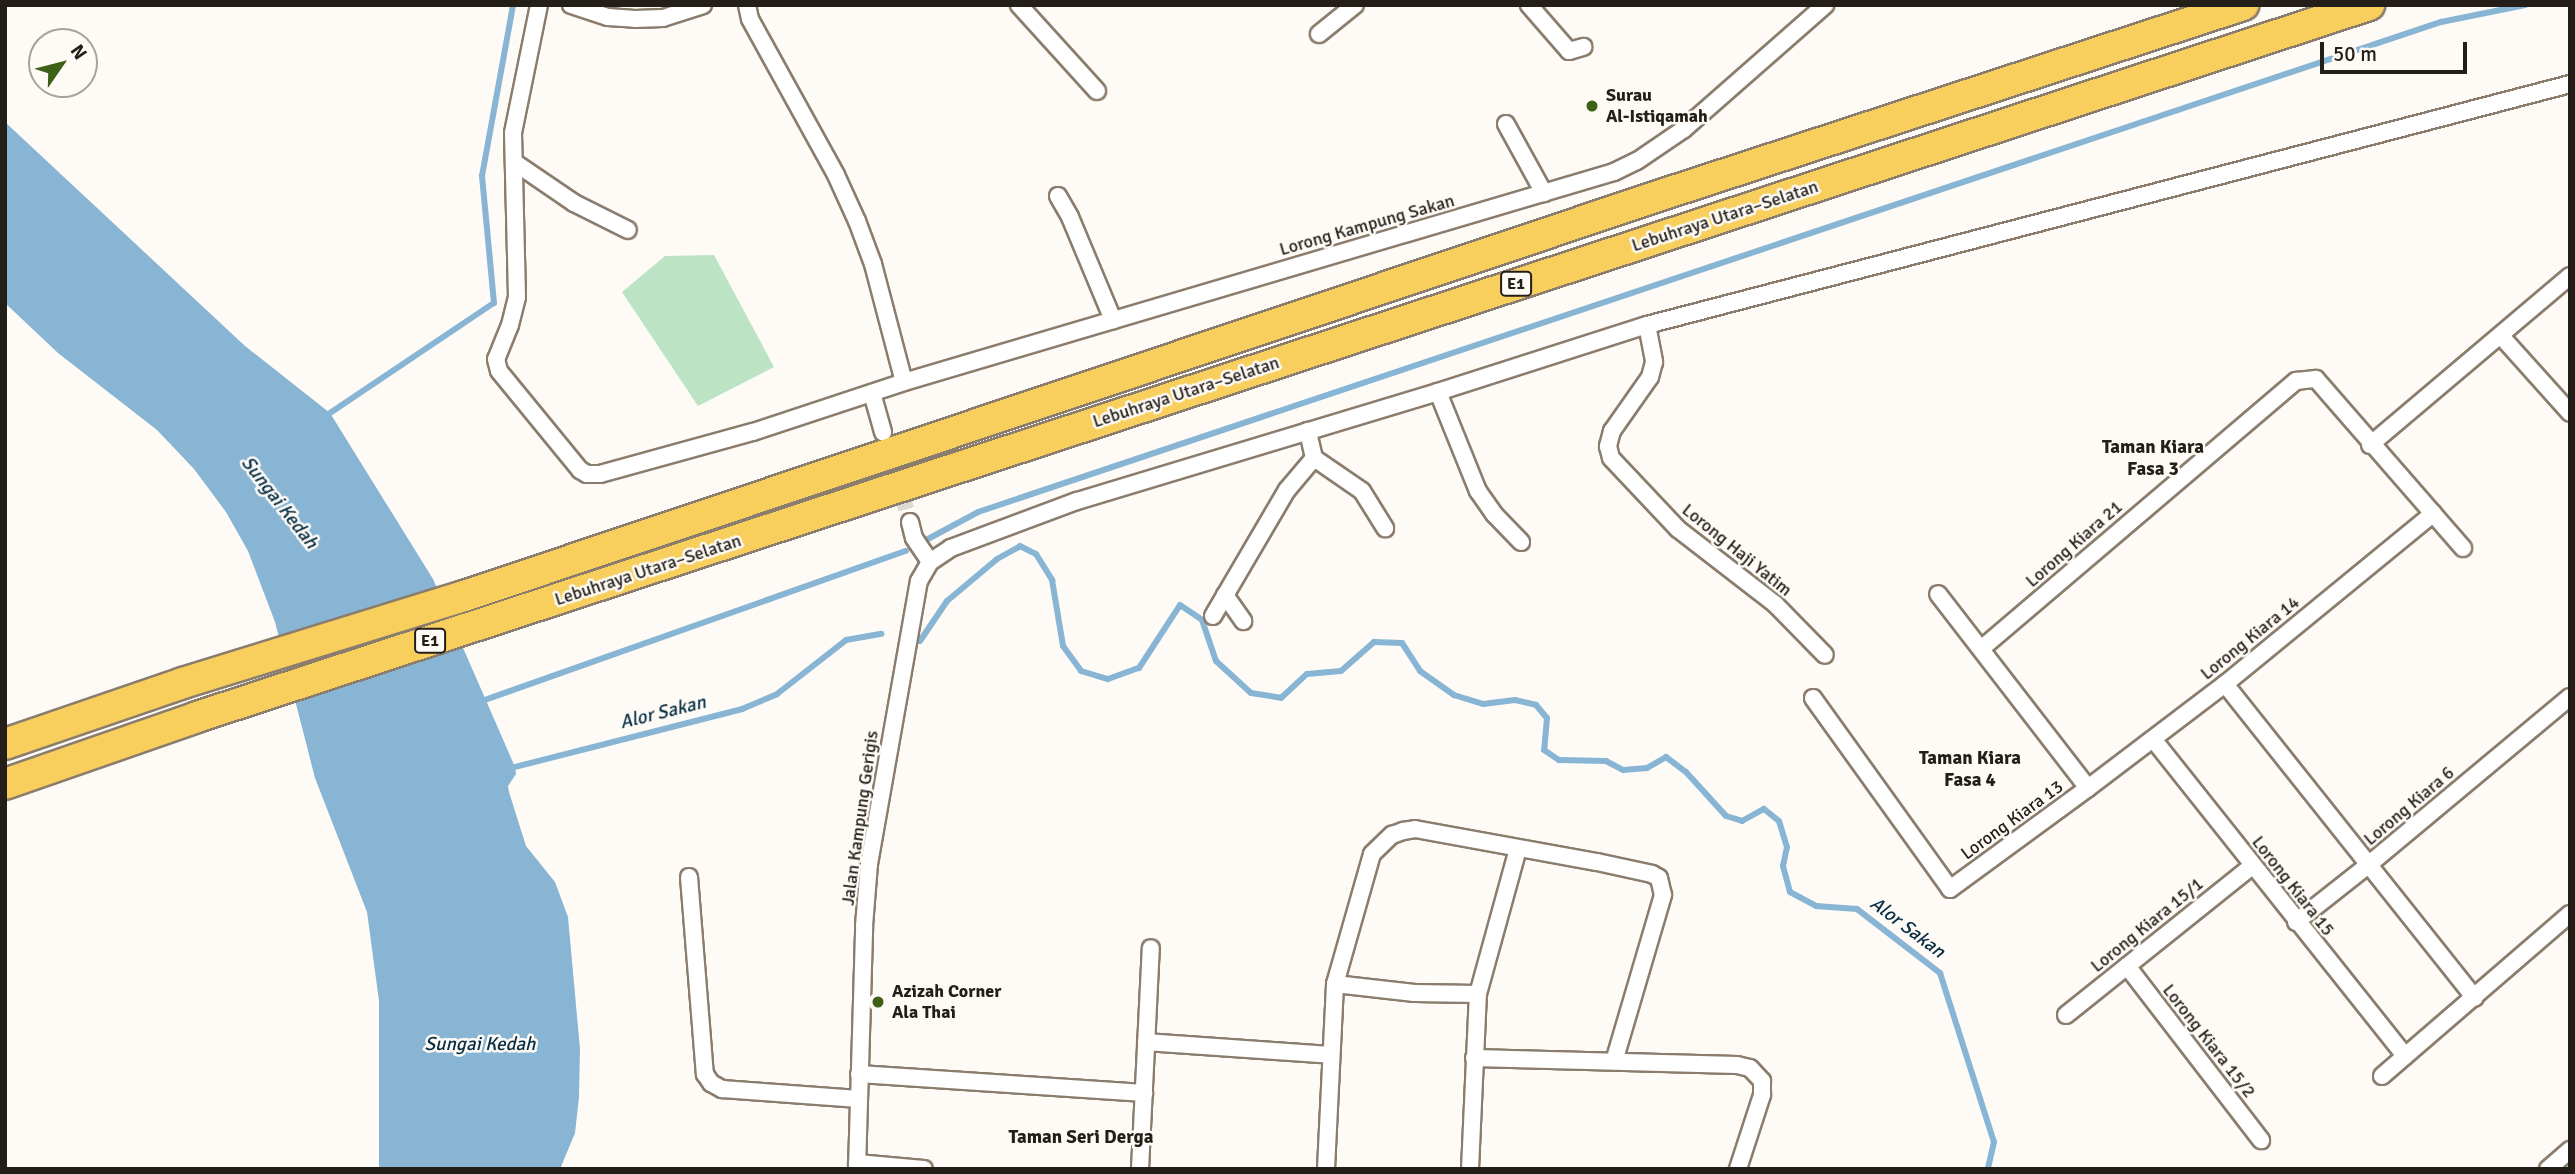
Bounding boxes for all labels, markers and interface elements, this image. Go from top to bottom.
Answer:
north arrow [28,28,98,98]
scale bar [2323,28,2470,72]
text: N [65,40,92,64]
text: 50 m [2333,41,2377,67]
place label: Surau Al-Istiqamah [1606,85,1708,128]
marker: Surau Al-Istiqamah [1584,98,1600,114]
street label: Lebuhraya Utara–Selatan [1629,176,1821,256]
street label: Lorong Kampung Sakan [1277,190,1457,260]
road number: E1 [1498,272,1534,296]
street label: Lebuhraya Utara–Selatan [1090,352,1282,432]
district label: Taman Kiara Fasa 3 [2102,437,2204,481]
water label: Sungai Kedah [236,452,322,554]
street label: Lorong Kiara 21 [2021,496,2127,592]
street label: Lorong Haji Yatim [1678,499,1796,601]
street label: Lebuhraya Utara–Selatan [552,530,744,610]
street label: Lorong Kiara 14 [2196,592,2304,684]
road number: E1 [412,628,448,654]
water label: Alor Sakan [618,691,708,735]
street label: Jalan Kampung Gerigis [837,729,883,907]
district label: Taman Kiara Fasa 4 [1919,748,2021,792]
street label: Lorong Kiara 6 [2359,762,2459,850]
street label: Lorong Kiara 13 [1957,776,2067,864]
street label: Lorong Kiara 15 [2247,832,2339,940]
street label: Lorong Kiara 15/1 [2086,873,2208,977]
water label: Alor Sakan [1865,893,1949,963]
street label: Lorong Kiara 15/2 [2158,980,2260,1102]
place label: Azizah Corner Ala Thai [892,981,1001,1024]
marker: Azizah Corner Ala Thai [870,994,886,1010]
water label: Sungai Kedah [425,1034,535,1056]
district label: Taman Seri Derga [1009,1127,1153,1149]

